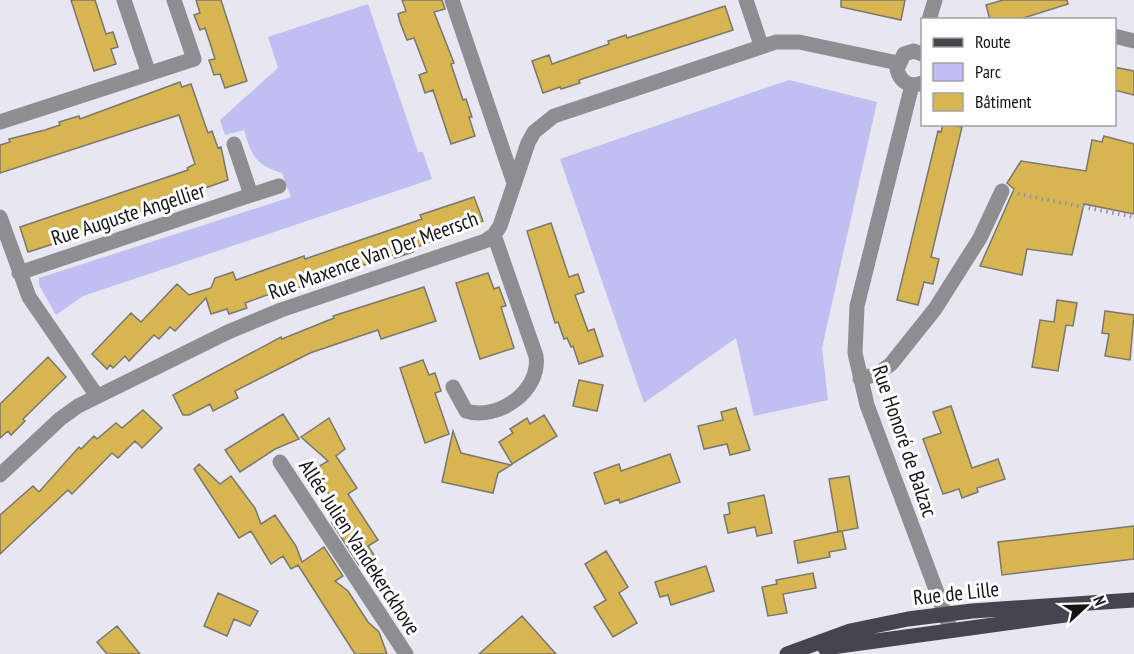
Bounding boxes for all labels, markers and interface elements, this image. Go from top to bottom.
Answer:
legend [921,18,1116,126]
text: Route [975,30,1011,53]
text: Parc [975,60,1002,83]
text: Bâtiment [975,90,1032,113]
street label: Rue Auguste Angellier [48,176,208,252]
street label: Rue Maxence Van Der Meersch [265,205,481,305]
street label: Rue Honoré de Balzac [866,362,944,521]
street label: Allée Julien Vandekerckhove [293,454,427,640]
street label: Rue de Lille [912,575,1000,611]
north arrow [1056,576,1116,636]
text: N [1089,593,1111,608]

